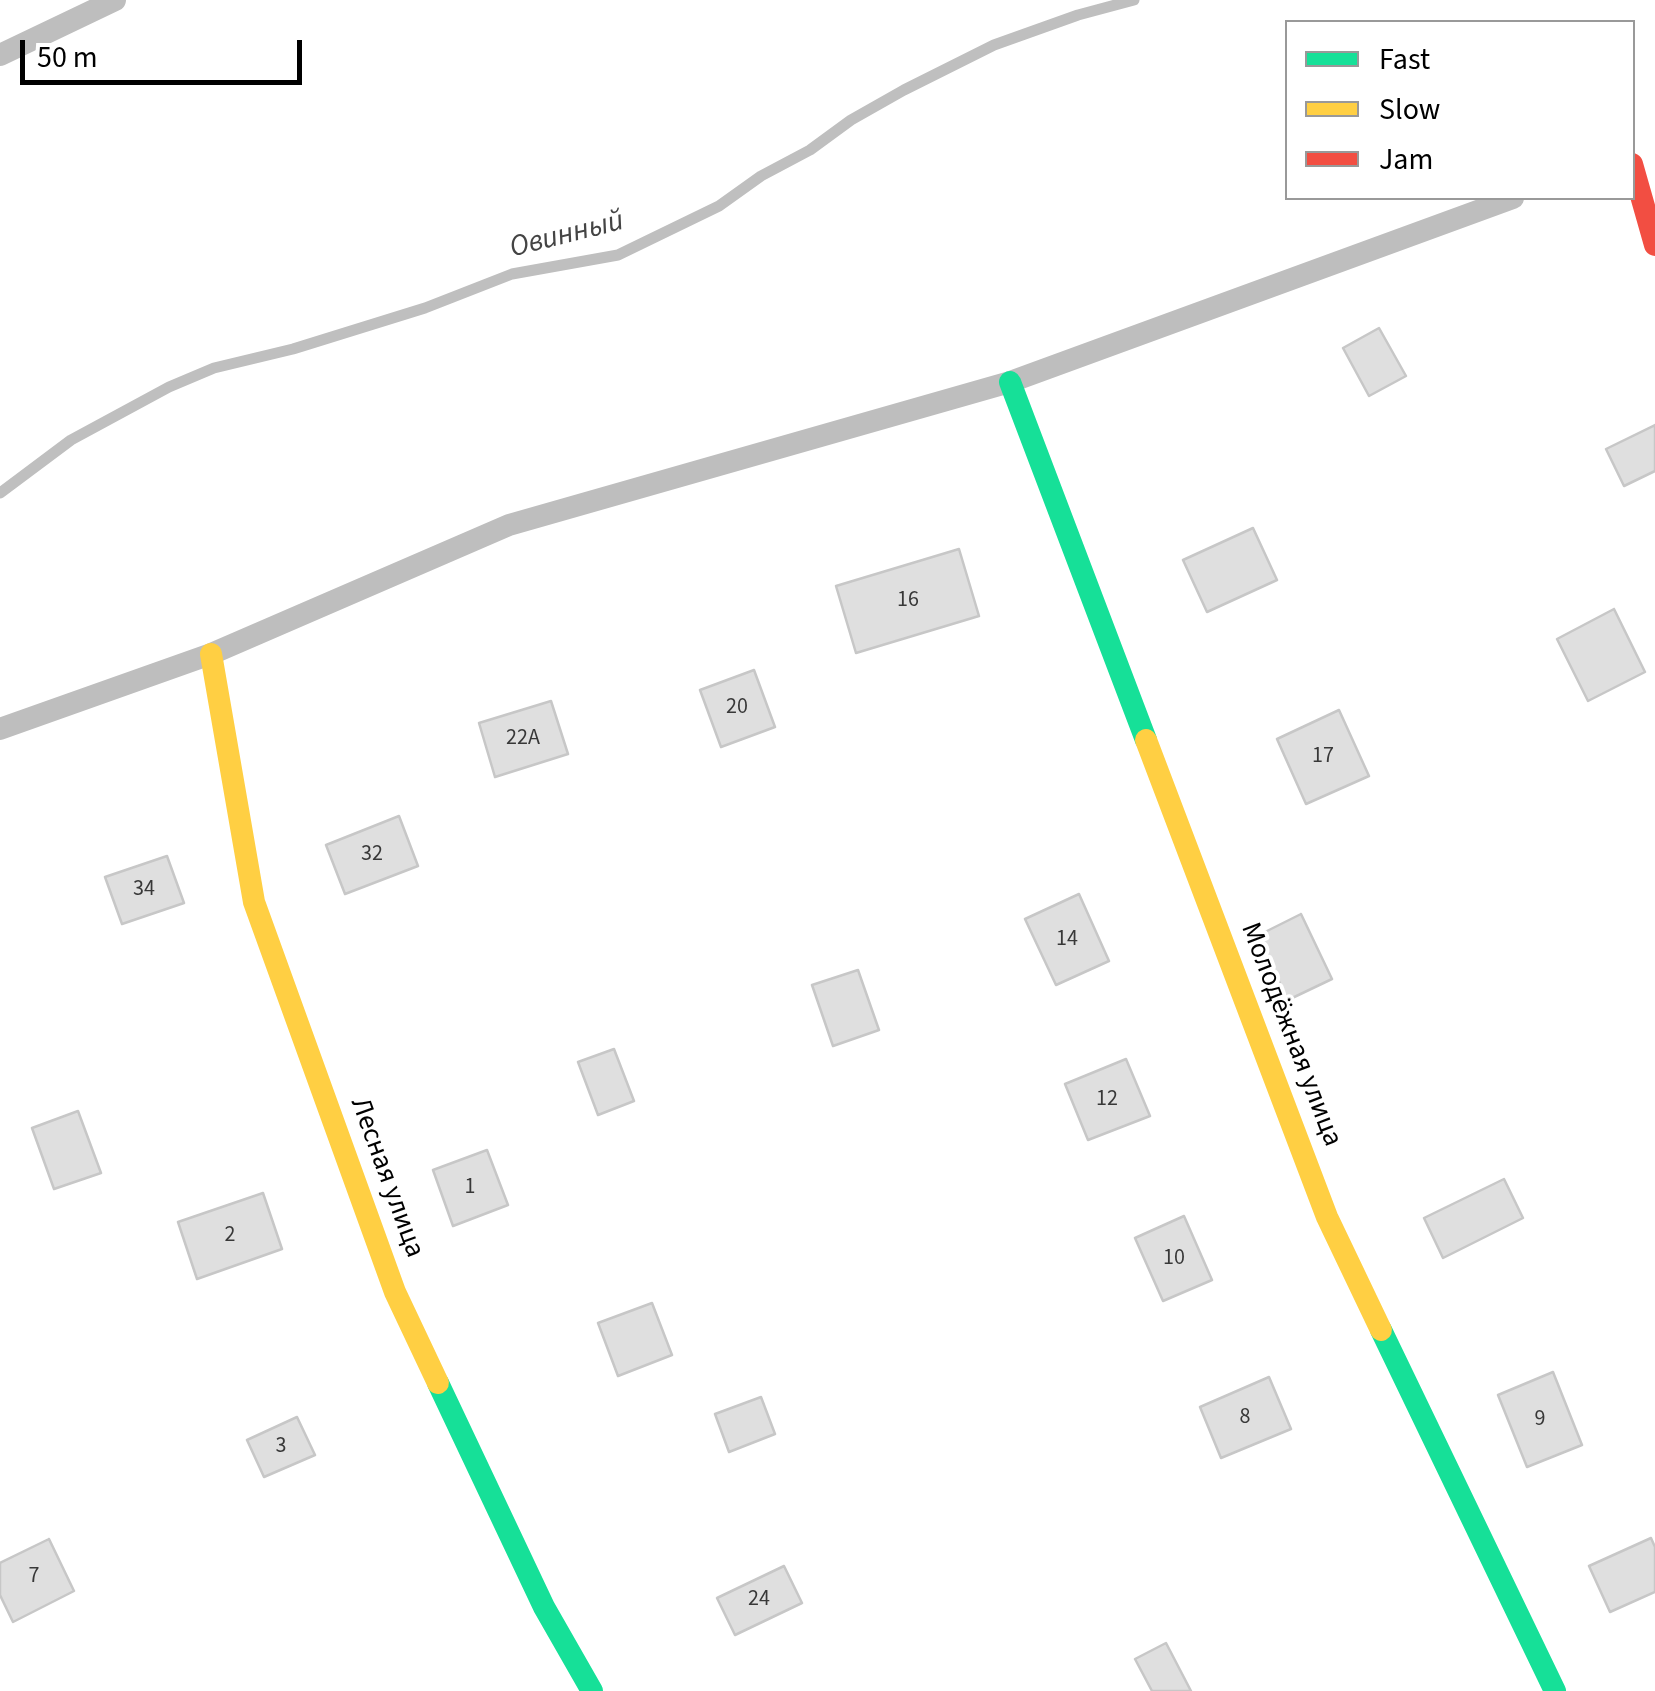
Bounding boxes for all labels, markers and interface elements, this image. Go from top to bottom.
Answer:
scale bar [25,20,308,82]
legend [1285,20,1635,200]
text: 50 m [37,36,98,79]
text: Fast [1379,38,1430,81]
text: Slow [1379,88,1440,131]
text: Jam [1379,138,1433,181]
water label: Овинный [506,204,628,268]
house number: 16 [897,588,919,614]
house number: 20 [726,695,748,721]
house number: 22А [506,726,540,752]
house number: 17 [1312,744,1334,770]
house number: 32 [361,842,383,868]
house number: 34 [133,877,155,903]
street label: Молодёжная улица [1232,918,1348,1152]
house number: 14 [1056,927,1078,953]
house number: 12 [1096,1087,1118,1113]
street label: Лесная улица [342,1094,430,1262]
house number: 1 [465,1175,475,1201]
house number: 2 [225,1223,235,1249]
house number: 10 [1163,1246,1185,1272]
house number: 8 [1240,1405,1250,1431]
house number: 9 [1535,1407,1545,1433]
house number: 3 [276,1434,286,1460]
house number: 7 [29,1564,39,1590]
house number: 24 [748,1587,770,1613]

